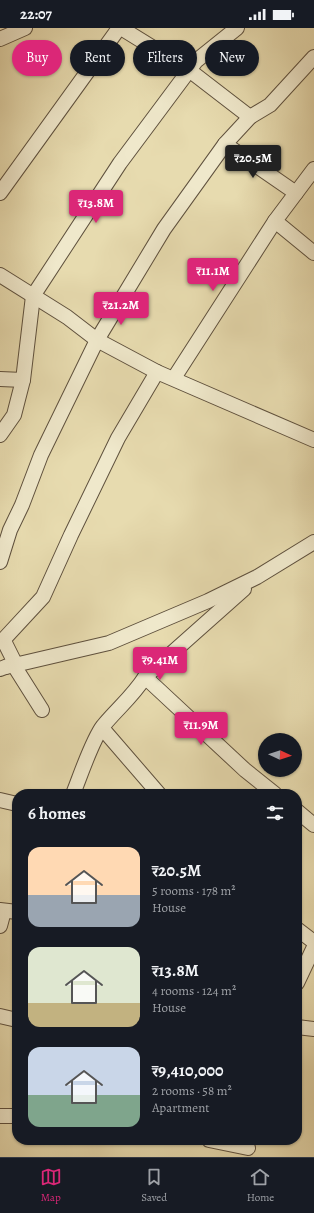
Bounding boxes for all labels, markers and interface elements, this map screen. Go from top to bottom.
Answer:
text: 22:07 [20,4,52,24]
chip: Buy [12,40,62,76]
chip: Rent [70,40,125,76]
chip: Filters [133,40,197,76]
chip: New [205,40,259,76]
pin: ₹20.5M [220,145,286,179]
text: ₹20.5M [234,149,272,166]
pin: ₹13.8M [63,190,129,224]
text: ₹13.8M [78,194,114,211]
pin: ₹11.1M [180,258,246,292]
text: ₹11.1M [196,262,230,279]
pin: ₹21.2M [88,292,154,326]
text: ₹21.2M [103,296,139,313]
pin: ₹9.41M [127,647,193,681]
text: ₹9.41M [142,651,178,668]
pin: ₹11.9M [168,712,234,746]
text: ₹11.9M [184,716,218,733]
north arrow [258,733,302,777]
map controls [258,733,302,777]
text: 6 homes [28,802,86,825]
icon: filters [264,802,286,824]
text: ₹20.5M [152,859,201,882]
icon: home [60,863,108,911]
text: 5 rooms · 178 m² [152,882,236,899]
text: House [152,899,186,916]
text: ₹13.8M [152,959,199,982]
icon: home [60,963,108,1011]
text: 4 rooms · 124 m² [152,982,236,999]
text: House [152,999,186,1016]
text: ₹9,410,000 [152,1059,224,1082]
icon: home [60,1063,108,1111]
text: 2 rooms · 58 m² [152,1082,232,1099]
text: Apartment [152,1099,210,1116]
tab: Map [40,1166,62,1205]
tab: Saved [141,1166,167,1205]
tab: Home [247,1166,274,1205]

